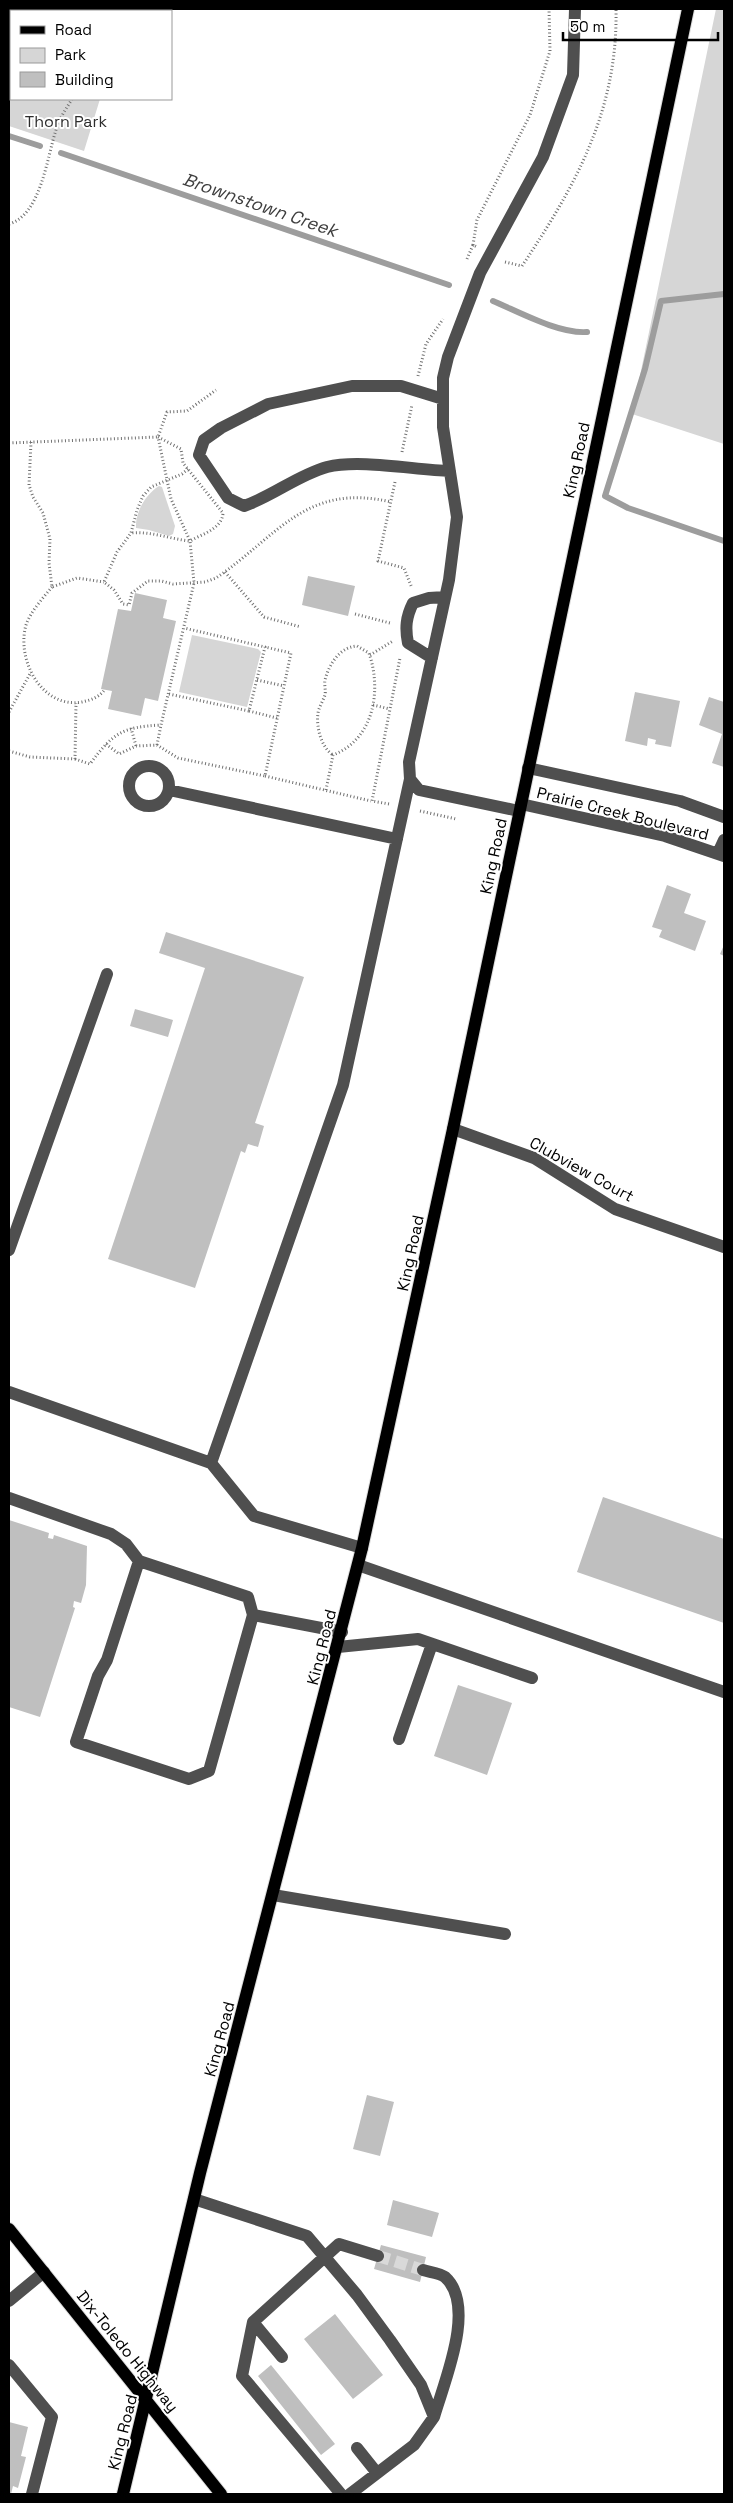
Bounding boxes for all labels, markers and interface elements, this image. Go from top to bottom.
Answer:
legend [10,10,172,100]
scale bar [563,10,718,42]
text: 50 m [570,17,605,36]
text: Road [55,20,92,39]
text: Park [55,45,86,64]
text: Building [55,70,114,89]
park label: Thorn Park [25,111,108,132]
water label: Brownstown Creek [180,167,343,243]
street label: King Road [558,420,595,500]
street label: Prairie Creek Boulevard [535,782,711,845]
street label: King Road [475,816,512,896]
street label: Clubview Court [526,1132,638,1207]
street label: King Road [392,1213,429,1293]
street label: King Road [302,1607,341,1687]
street label: King Road [199,1999,240,2079]
street label: Dix-Toledo Highway [72,2286,183,2416]
street label: King Road [103,2392,142,2472]

